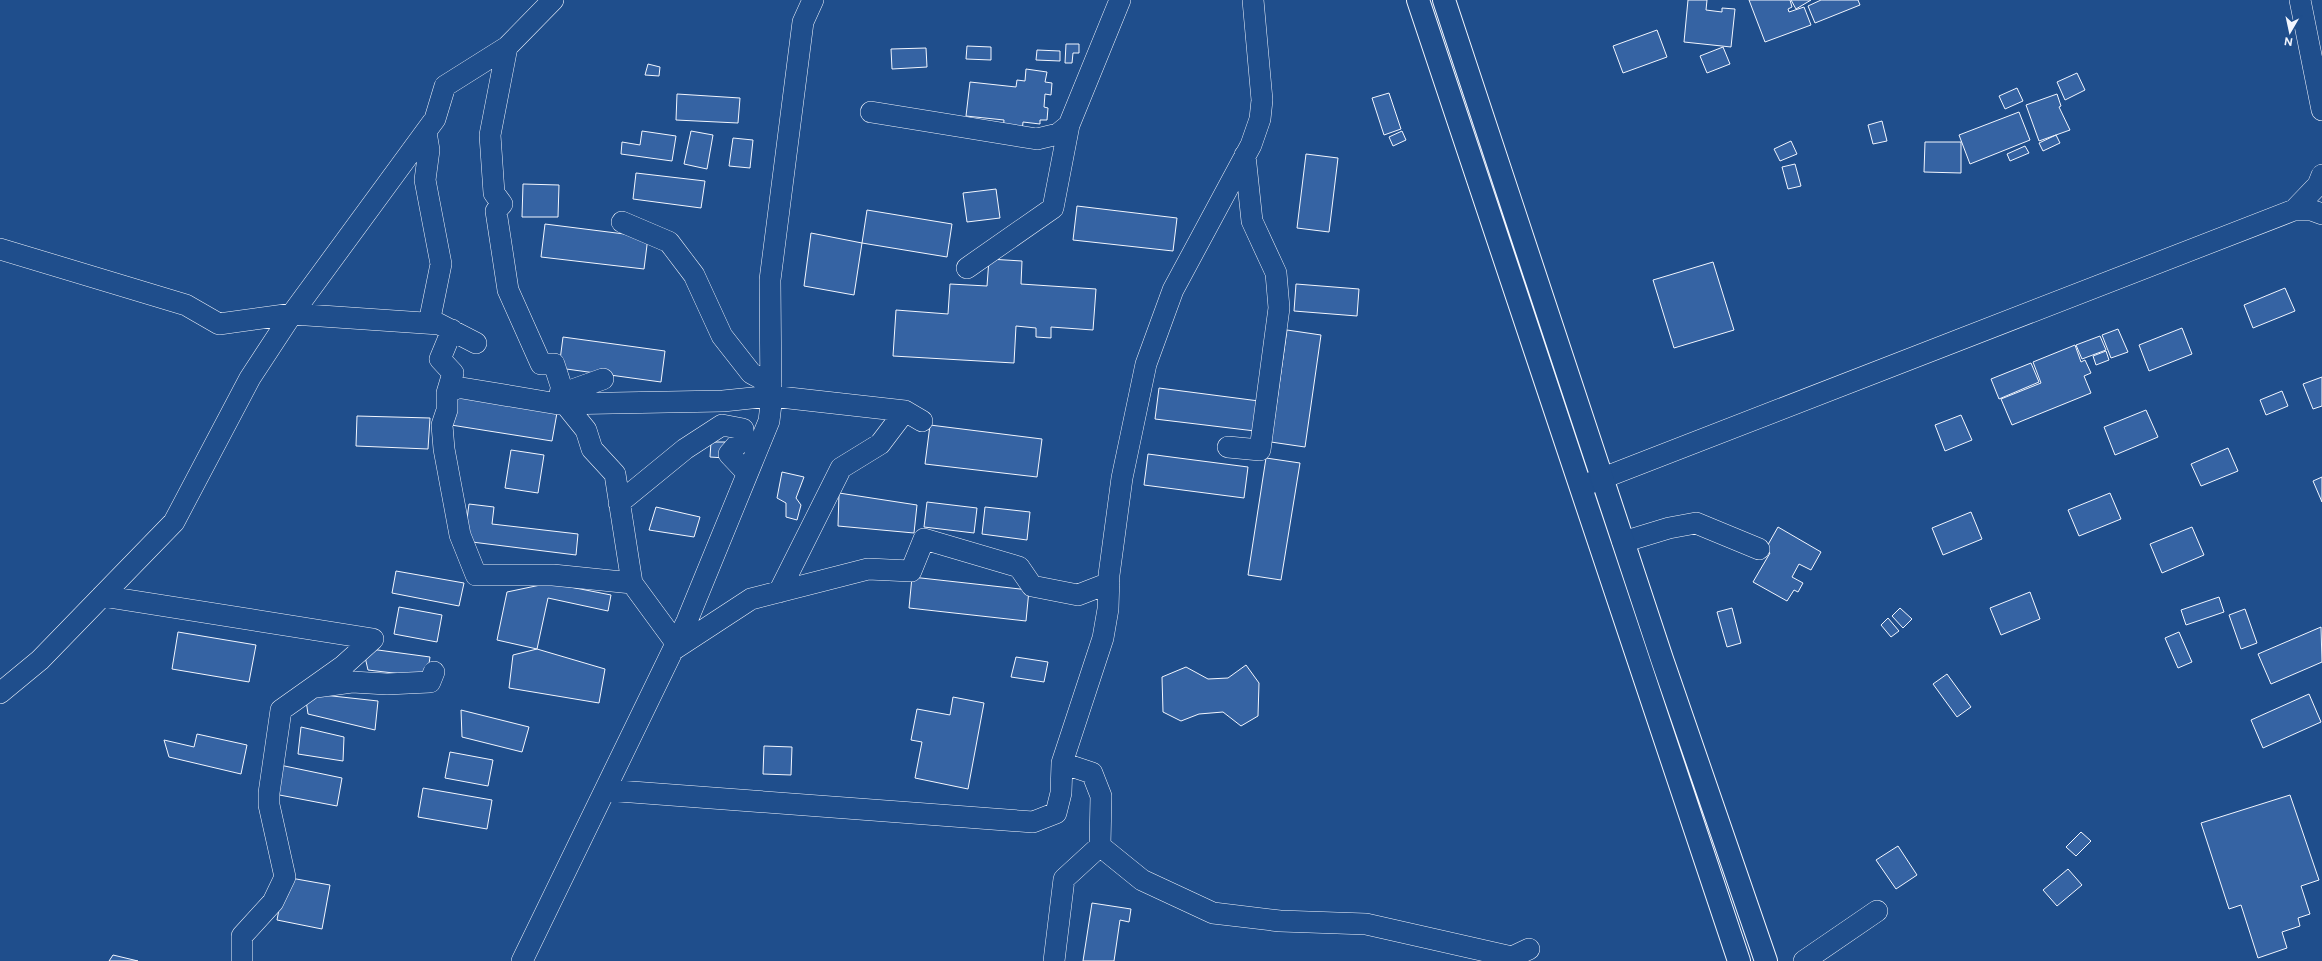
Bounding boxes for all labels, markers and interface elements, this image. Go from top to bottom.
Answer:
north arrow [2270,12,2310,52]
text: N [2283,34,2294,48]

